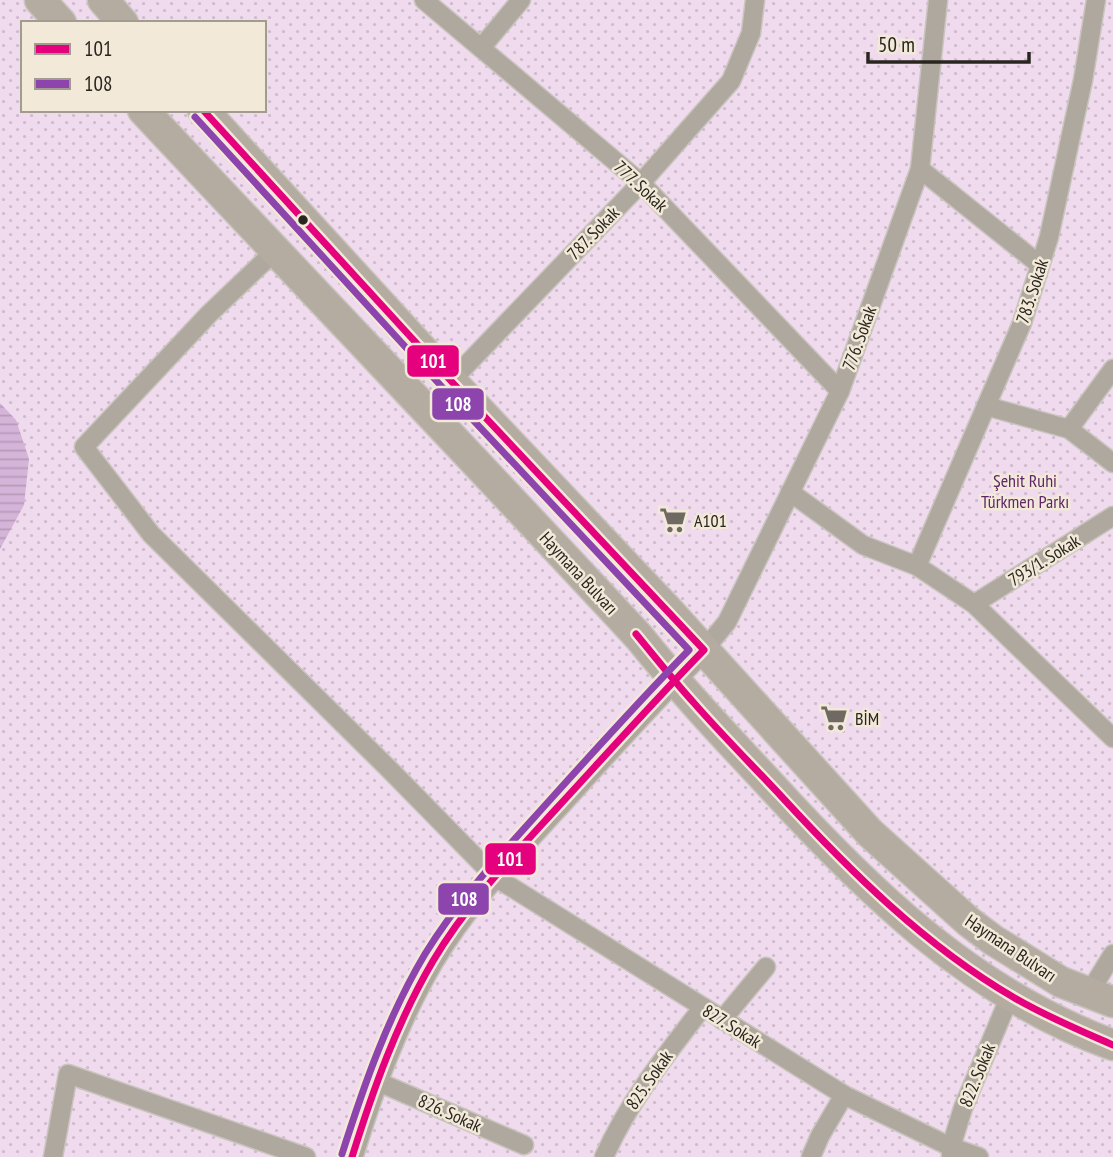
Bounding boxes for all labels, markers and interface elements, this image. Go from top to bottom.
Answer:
legend [21,21,266,112]
scale bar [868,21,1029,65]
text: 50 m [878,31,915,58]
text: 101 [84,35,112,62]
text: 108 [84,70,112,97]
street label: 777. Sokak [609,155,673,217]
street label: 787. Sokak [562,202,624,264]
unlabelled marker [296,213,310,227]
street label: 783. Sokak [1011,256,1053,326]
street label: 776. Sokak [837,303,881,373]
line badge: 101 [406,344,460,378]
text: 101 [419,349,447,373]
line badge: 108 [431,387,485,421]
text: 108 [444,392,472,416]
park label: Şehit Ruhi Türkmen Parkı [981,469,1069,513]
supermarket icon: A101 [658,505,688,535]
place label: A101 [694,509,727,532]
street label: Haymana Bulvarı [535,527,623,619]
street label: 793/1. Sokak [1004,529,1084,591]
supermarket icon: BİM [819,703,849,733]
place label: BİM [855,707,879,730]
line badge: 101 [484,842,537,876]
text: 101 [496,847,524,871]
line badge: 108 [437,882,490,916]
text: 108 [450,887,478,911]
street label: Haymana Bulvarı [961,909,1061,987]
street label: 827. Sokak [698,999,766,1053]
street label: 822. Sokak [954,1040,1000,1110]
street label: 825. Sokak [620,1046,678,1114]
street label: 826. Sokak [415,1089,485,1137]

